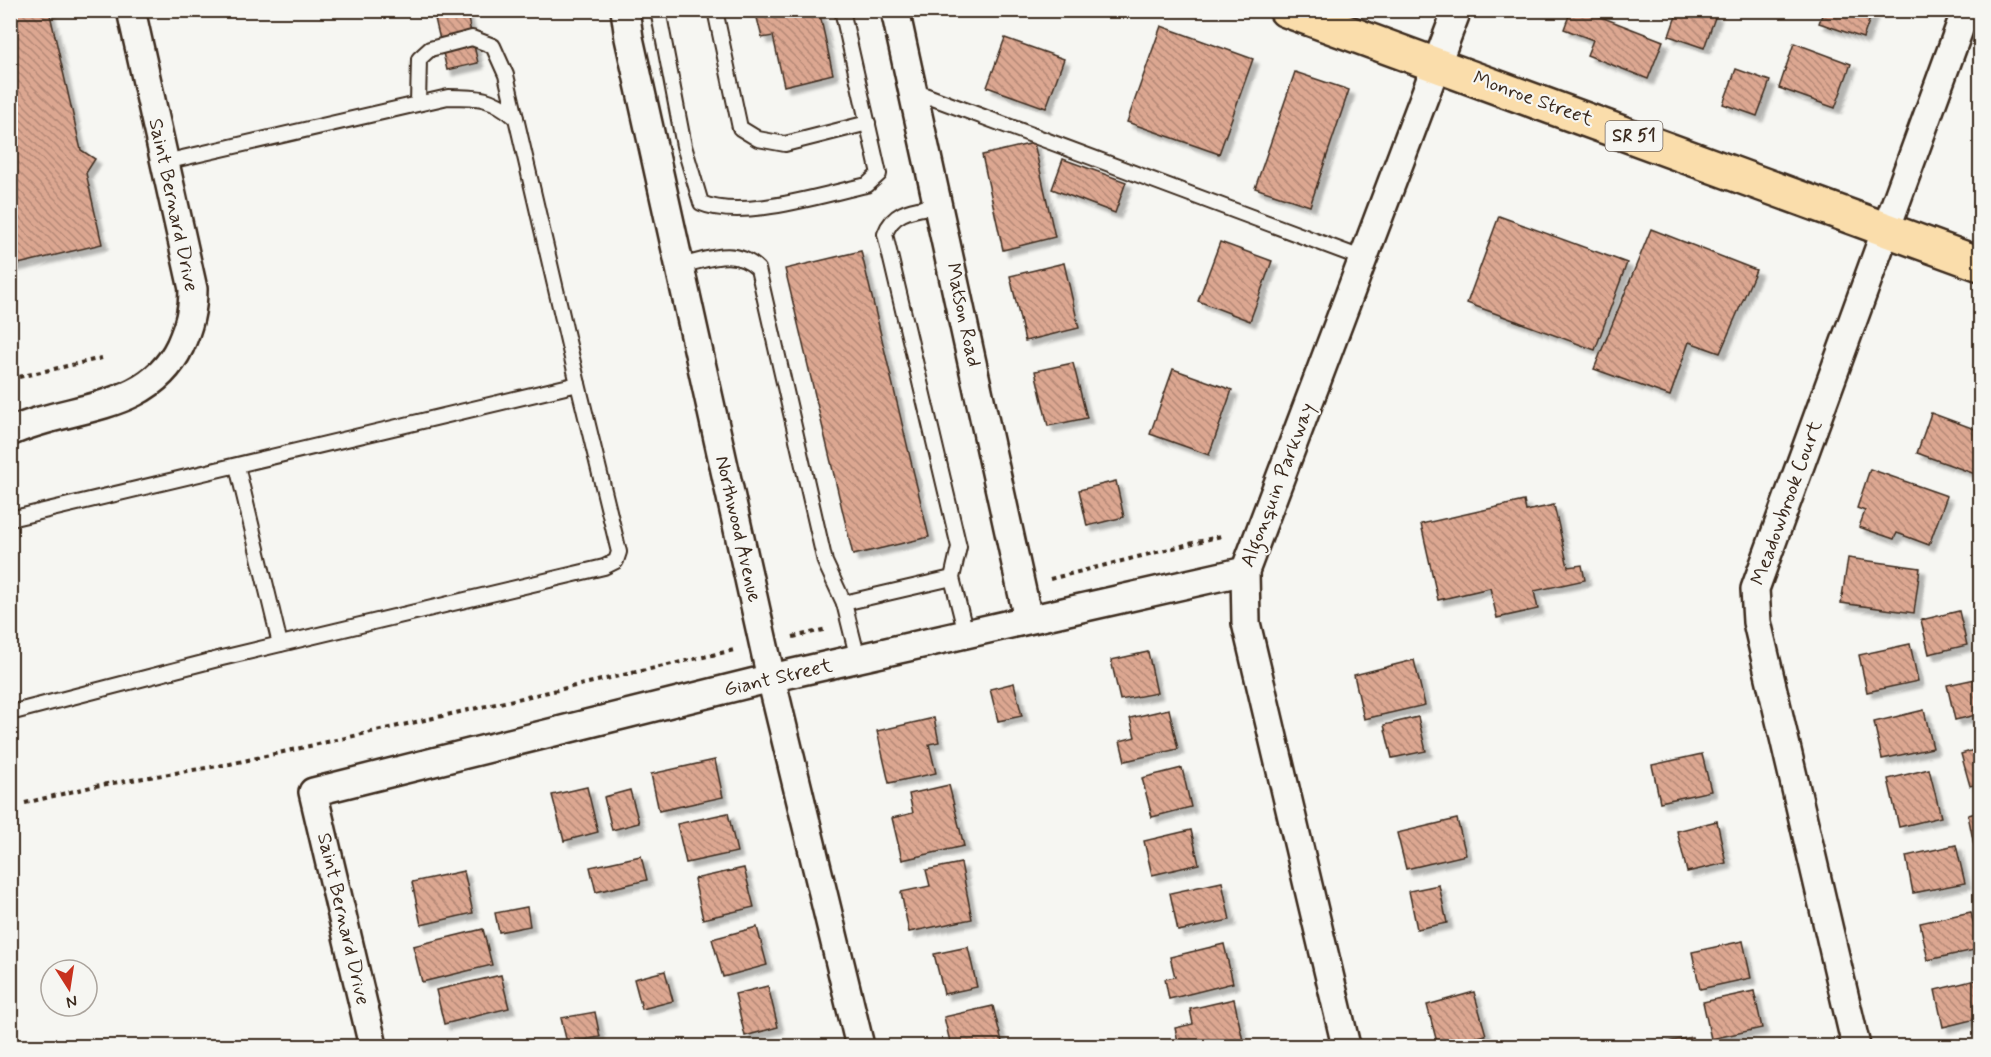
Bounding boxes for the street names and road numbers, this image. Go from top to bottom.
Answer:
street label: Monroe Street [1469,65,1597,133]
street label: Saint Bernard Drive [141,116,205,294]
road number: SR 51 [1606,121,1662,151]
street label: Matson Road [939,261,987,369]
street label: Algonquin Parkway [1234,399,1324,572]
street label: Meadowbrook Court [1745,417,1829,589]
street label: Northwood Avenue [708,453,768,605]
street label: Giant Street [721,652,835,704]
street label: Saint Bernard Drive [310,830,376,1008]

